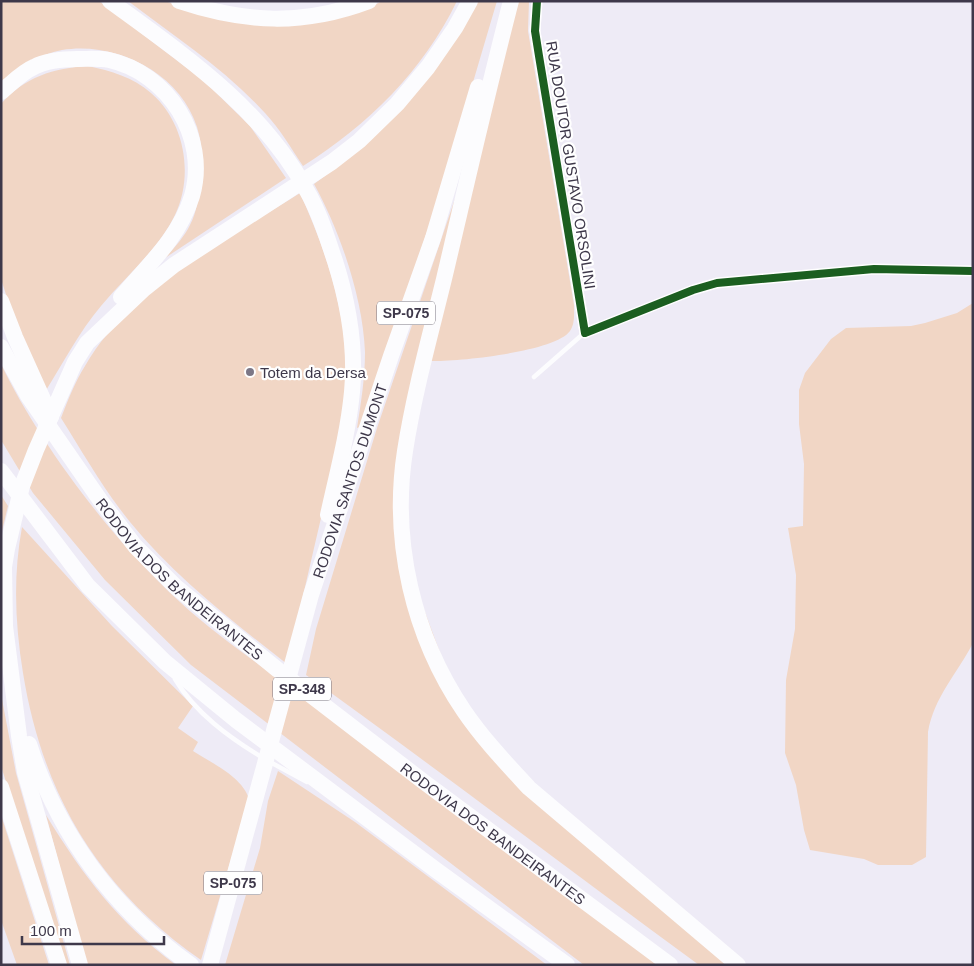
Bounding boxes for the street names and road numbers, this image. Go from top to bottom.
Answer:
street label: RUA DOUTOR GUSTAVO ORSOLINI [543,40,599,290]
road number: SP-075 [377,302,435,324]
street label: RODOVIA SANTOS DUMONT [309,381,390,580]
street label: RODOVIA DOS BANDEIRANTES [93,494,267,663]
road number: SP-348 [273,678,331,701]
street label: RODOVIA DOS BANDEIRANTES [398,759,589,908]
road number: SP-075 [204,871,262,894]

